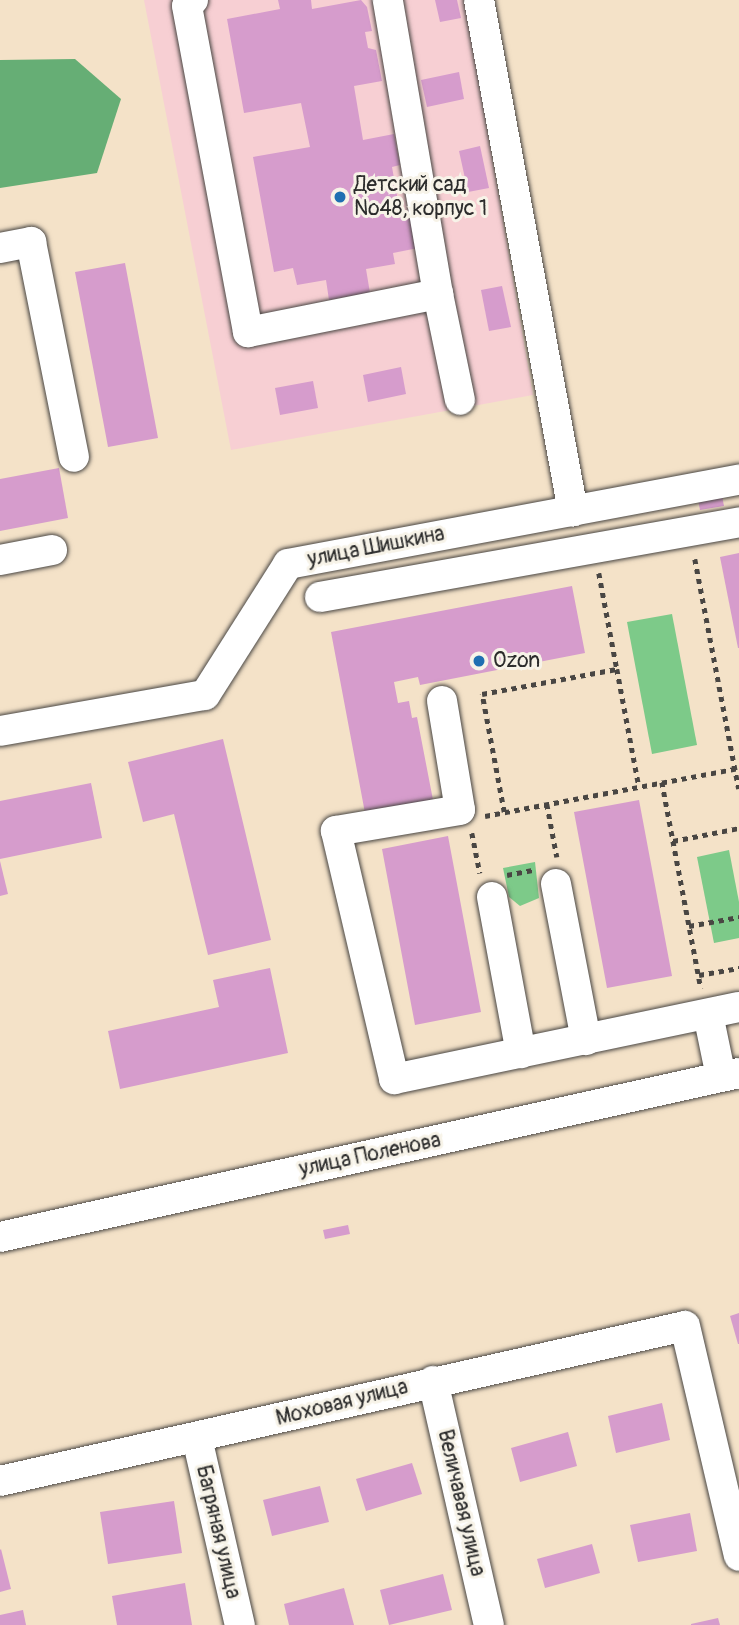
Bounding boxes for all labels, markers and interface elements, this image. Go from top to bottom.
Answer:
place label: Детский сад №48, корпус 1 [354,172,487,222]
marker: Детский сад №48, корпус 1 [332,189,348,205]
street label: улица Шишкина [306,521,446,573]
place label: Ozon [493,648,540,674]
marker: Ozon [471,653,487,669]
street label: улица Поленова [297,1128,443,1182]
street label: Моховая улица [273,1374,411,1432]
street label: Величавая улица [432,1427,490,1579]
street label: Багряная улица [190,1463,246,1601]

